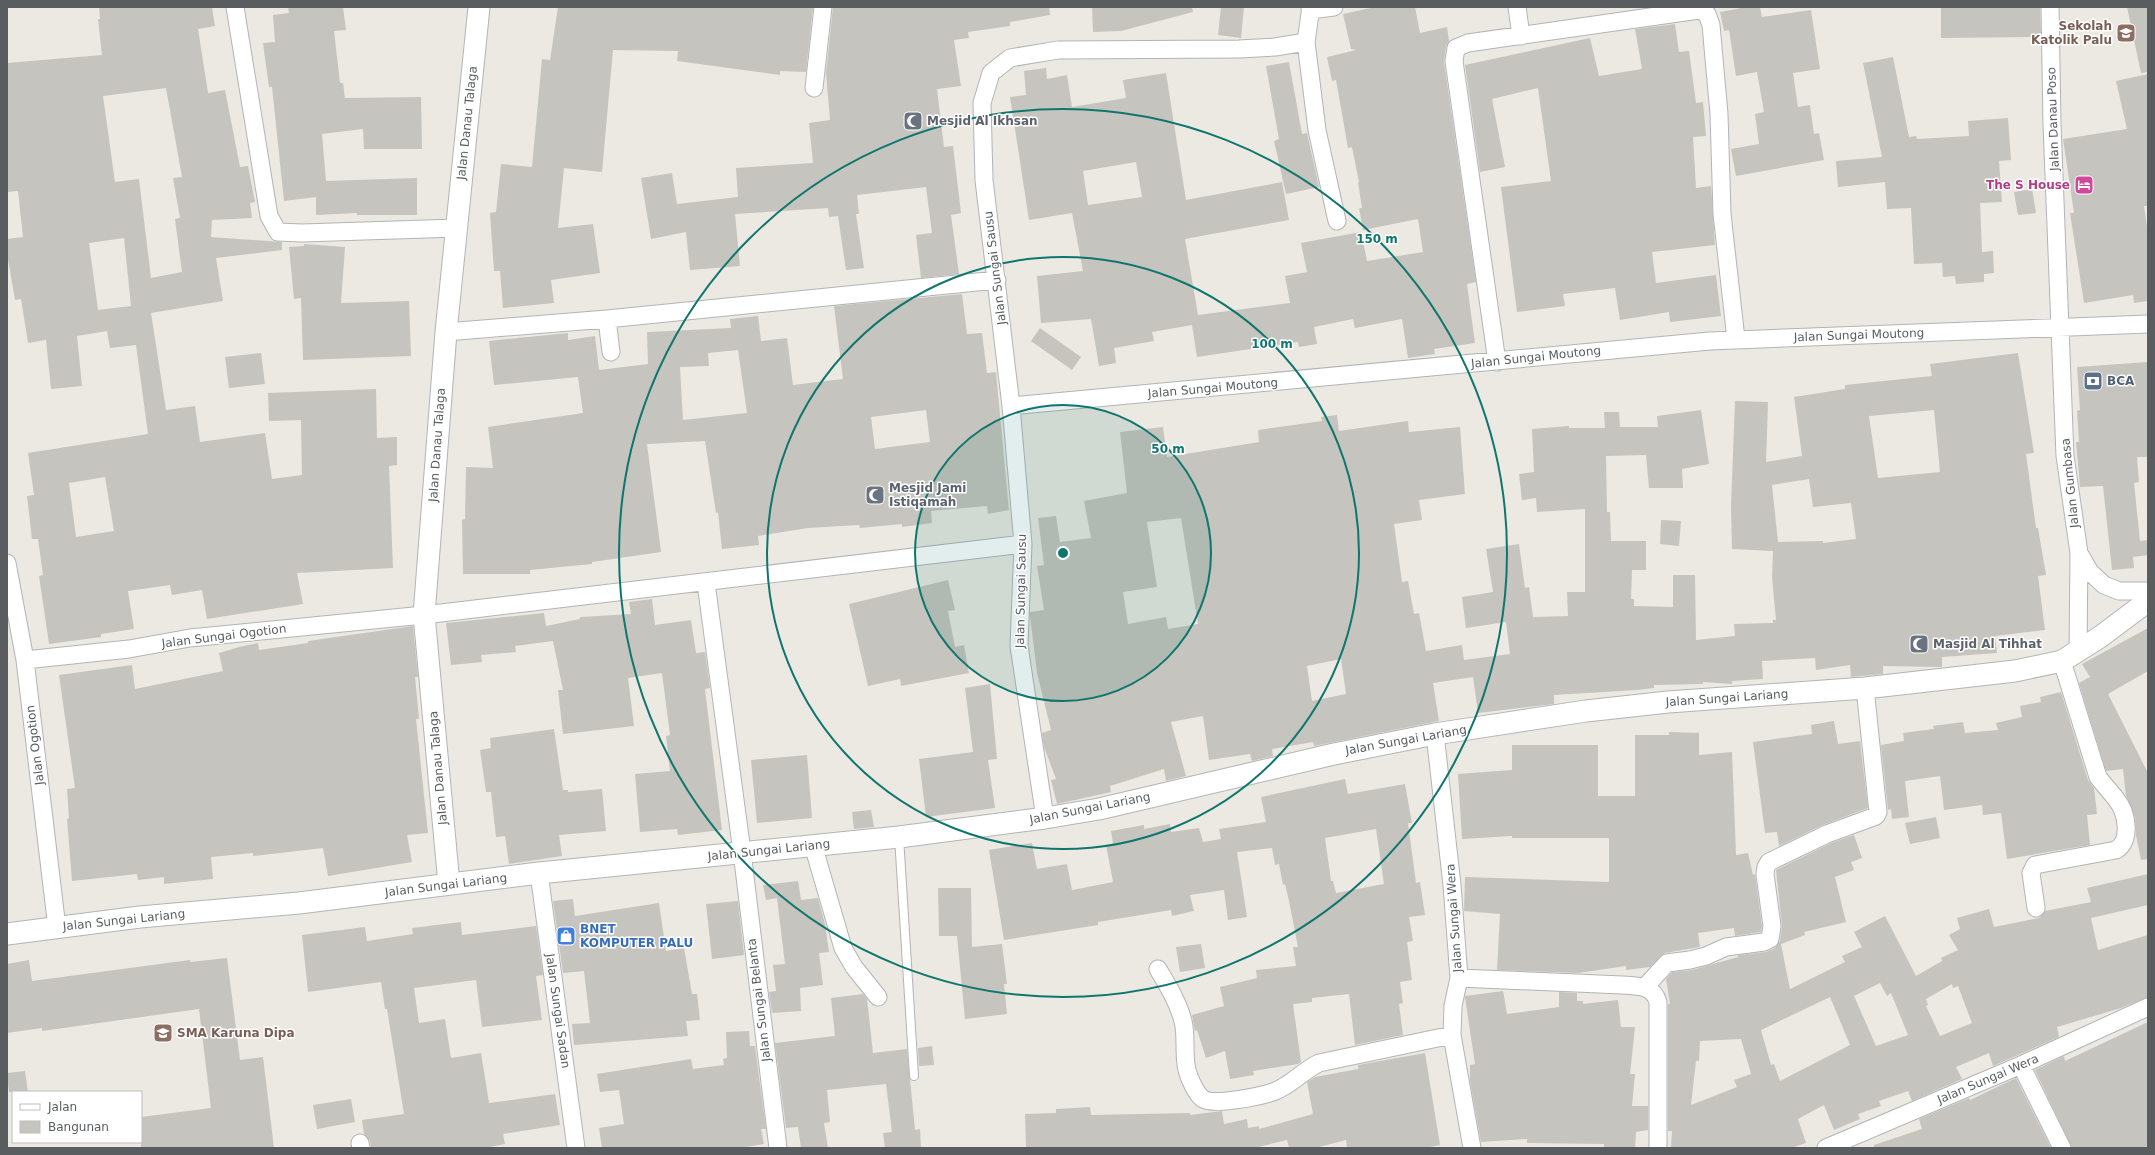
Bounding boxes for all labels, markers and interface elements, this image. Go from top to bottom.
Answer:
place label: Sekolah Katolik Palu [2031,19,2112,47]
school or university icon: Sekolah Katolik Palu [2115,22,2137,44]
street label: Jalan Danau Talaga [454,65,480,182]
street label: Jalan Danau Poso [2044,67,2062,172]
mosque icon: Mesjid Al Ikhsan [902,110,924,132]
place label: Mesjid Al Ikhsan [927,114,1038,128]
hotel icon: The S House [2073,174,2095,196]
place label: The S House [1986,178,2070,192]
street label: Jalan Sungai Sausu [981,210,1009,327]
text: 150 m [1356,232,1398,246]
street label: Jalan Sungai Moutong [1793,326,1924,344]
text: 100 m [1251,337,1293,351]
street label: Jalan Sungai Moutong [1469,343,1602,371]
bank icon: BCA [2082,370,2104,392]
place label: BCA [2107,374,2135,388]
street label: Jalan Sungai Moutong [1146,375,1279,401]
street label: Jalan Danau Talaga [426,387,448,504]
street label: Jalan Gumbasa [2058,437,2082,530]
text: 50 m [1151,442,1185,456]
place label: Mesjid Jami Istiqamah [889,481,966,509]
mosque icon: Mesjid Jami Istiqamah [864,484,886,506]
street label: Jalan Sungai Sausu [1013,534,1029,649]
centre of rings [1056,546,1070,560]
street label: Jalan Sungai Ogotion [160,621,287,651]
mosque icon: Masjid Al Tihhat [1908,633,1930,655]
place label: Masjid Al Tihhat [1933,637,2042,651]
street label: Jalan Sungai Lariang [1664,687,1789,709]
street label: Jalan Ogotion [23,704,47,787]
street label: Jalan Danau Talaga [426,710,450,827]
street label: Jalan Sungai Lariang [1343,722,1468,758]
street label: Jalan Sungai Lariang [1027,789,1152,827]
street label: Jalan Sungai Lariang [706,837,831,863]
street label: Jalan Sungai Wera [1443,863,1465,974]
street label: Jalan Sungai Lariang [383,871,508,900]
street label: Jalan Sungai Lariang [61,907,186,933]
place label: BNET KOMPUTER PALU [580,922,693,950]
shop icon: BNET KOMPUTER PALU [555,925,577,947]
street label: Jalan Sungai Belanta [745,938,774,1063]
street label: Jalan Sungai Sadan [543,952,573,1069]
school or university icon: SMA Karuna Dipa [152,1022,174,1044]
place label: SMA Karuna Dipa [177,1026,295,1040]
street label: Jalan Sungai Wera [1934,1051,2041,1107]
legend [12,1091,142,1143]
text: Jalan [47,1100,77,1114]
text: Bangunan [48,1120,109,1134]

